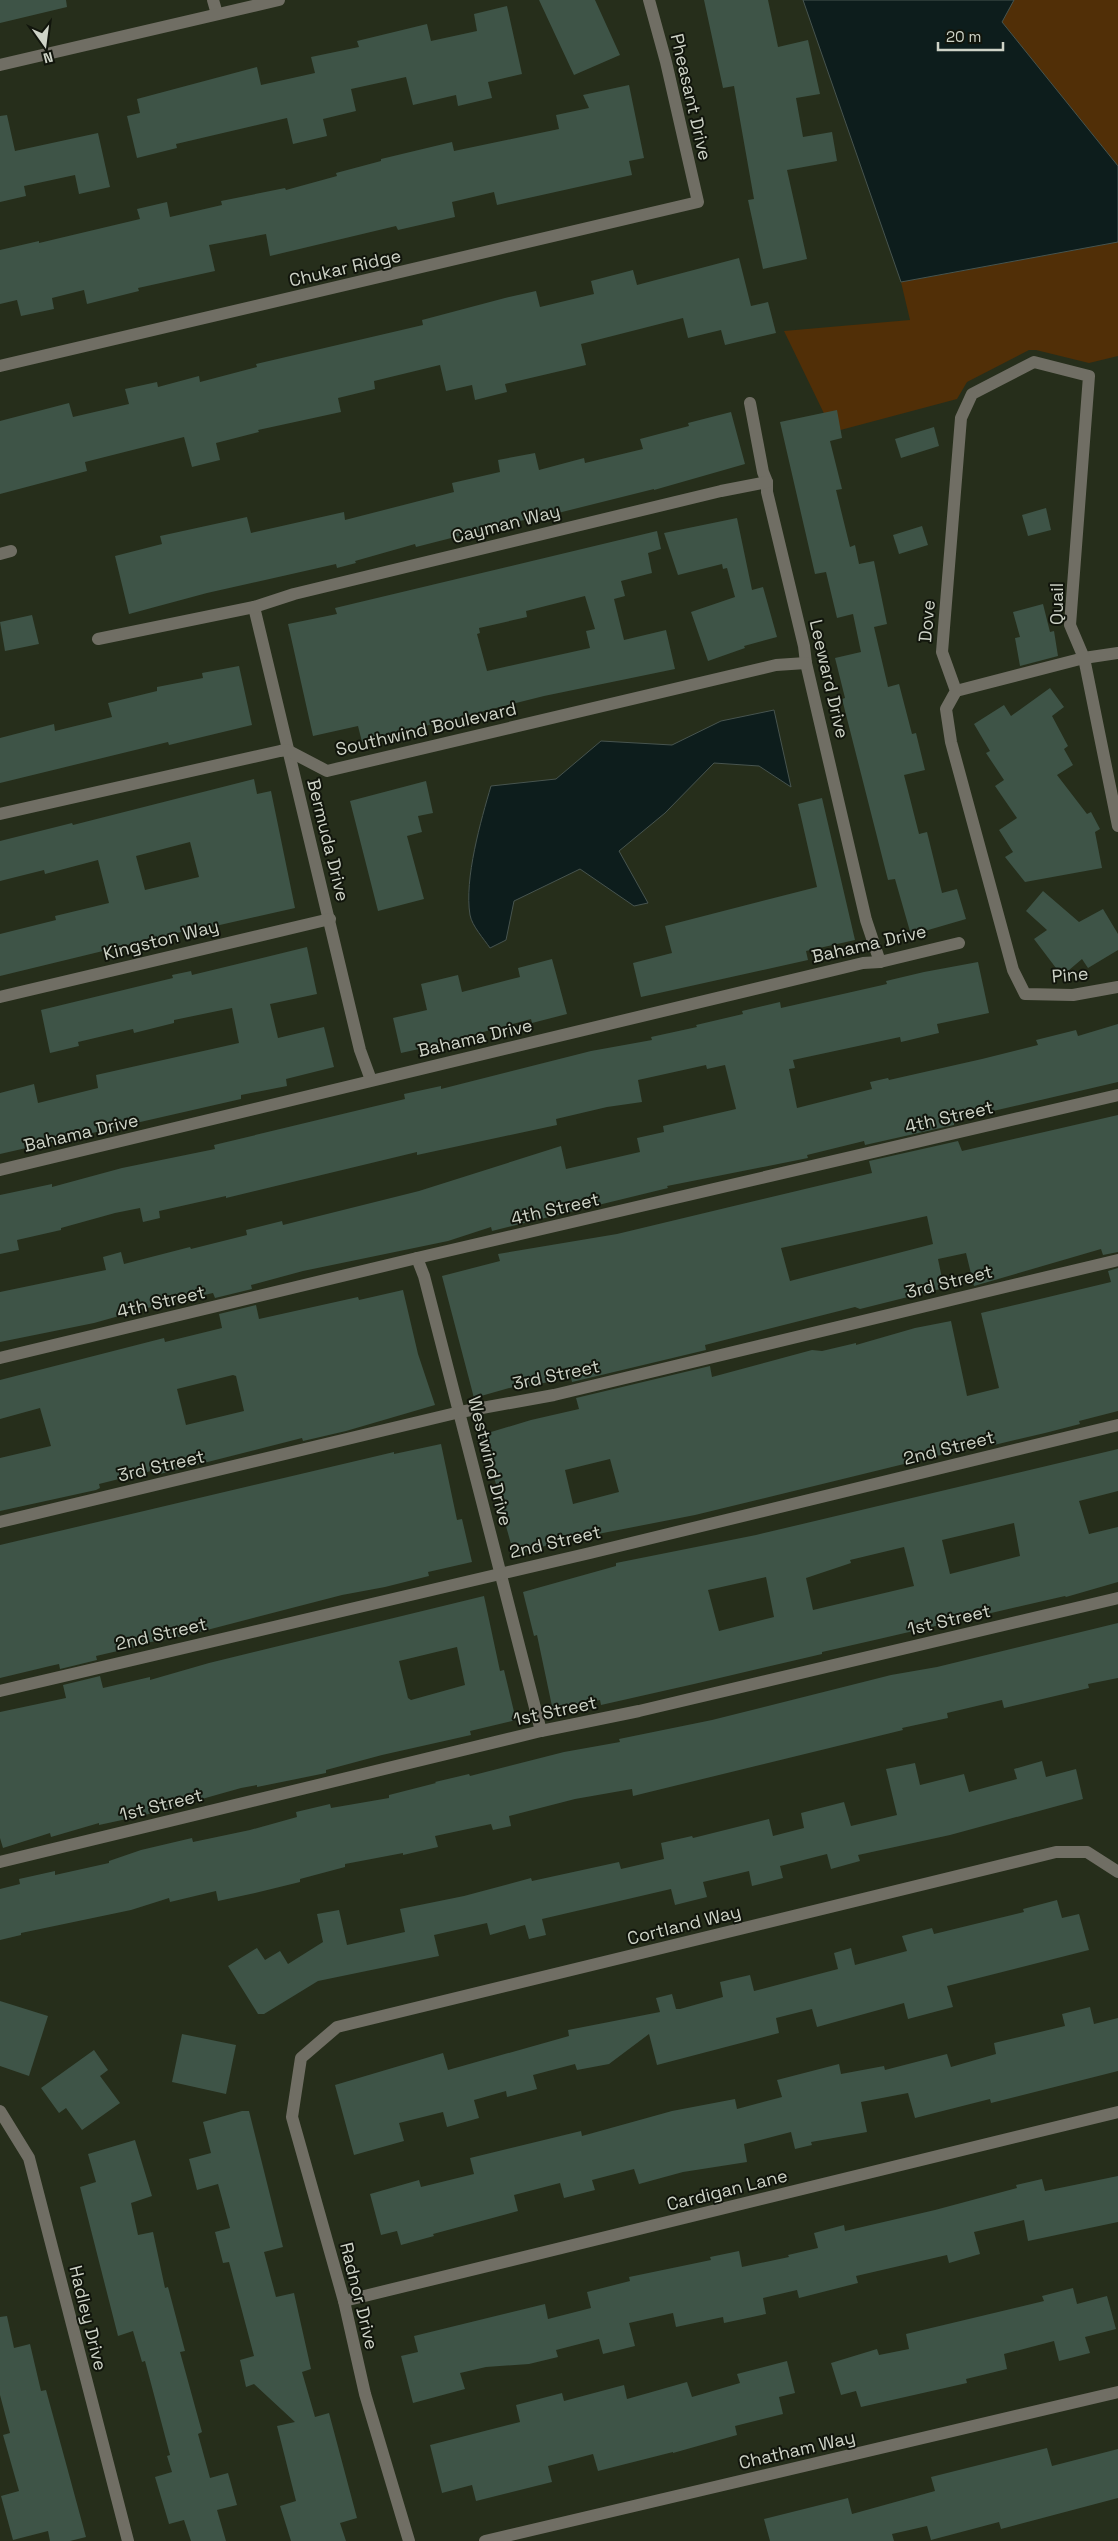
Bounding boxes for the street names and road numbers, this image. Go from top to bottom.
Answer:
street label: Pheasant Drive [666,31,717,162]
street label: Chukar Ridge [287,243,403,292]
street label: Cayman Way [449,499,562,548]
street label: Quail [1045,583,1068,625]
street label: Dove [913,599,940,643]
street label: Leeward Drive [805,617,854,741]
street label: Southwind Boulevard [333,696,519,761]
street label: Bermuda Drive [302,776,355,903]
street label: Kingston Way [101,914,221,965]
street label: Bahama Drive [809,919,929,968]
street label: Pine [1051,961,1089,988]
street label: Bahama Drive [415,1013,535,1062]
street label: 4th Street [902,1095,995,1138]
street label: Bahama Drive [21,1108,141,1157]
street label: 4th Street [508,1187,601,1230]
street label: 3rd Street [903,1260,995,1303]
street label: 4th Street [114,1280,207,1323]
street label: 3rd Street [510,1354,602,1395]
street label: Westwind Drive [463,1394,518,1528]
street label: 2nd Street [901,1425,997,1470]
street label: 3rd Street [115,1444,207,1487]
street label: 2nd Street [507,1520,603,1563]
street label: 1st Street [905,1599,993,1640]
street label: 2nd Street [113,1612,209,1655]
street label: 1st Street [511,1690,599,1731]
street label: 1st Street [117,1783,205,1826]
street label: Cortland Way [625,1899,743,1950]
street label: Cardigan Lane [664,2163,790,2216]
street label: Radnor Drive [335,2240,384,2352]
street label: Hadley Drive [64,2263,113,2373]
street label: Chatham Way [736,2425,857,2474]

